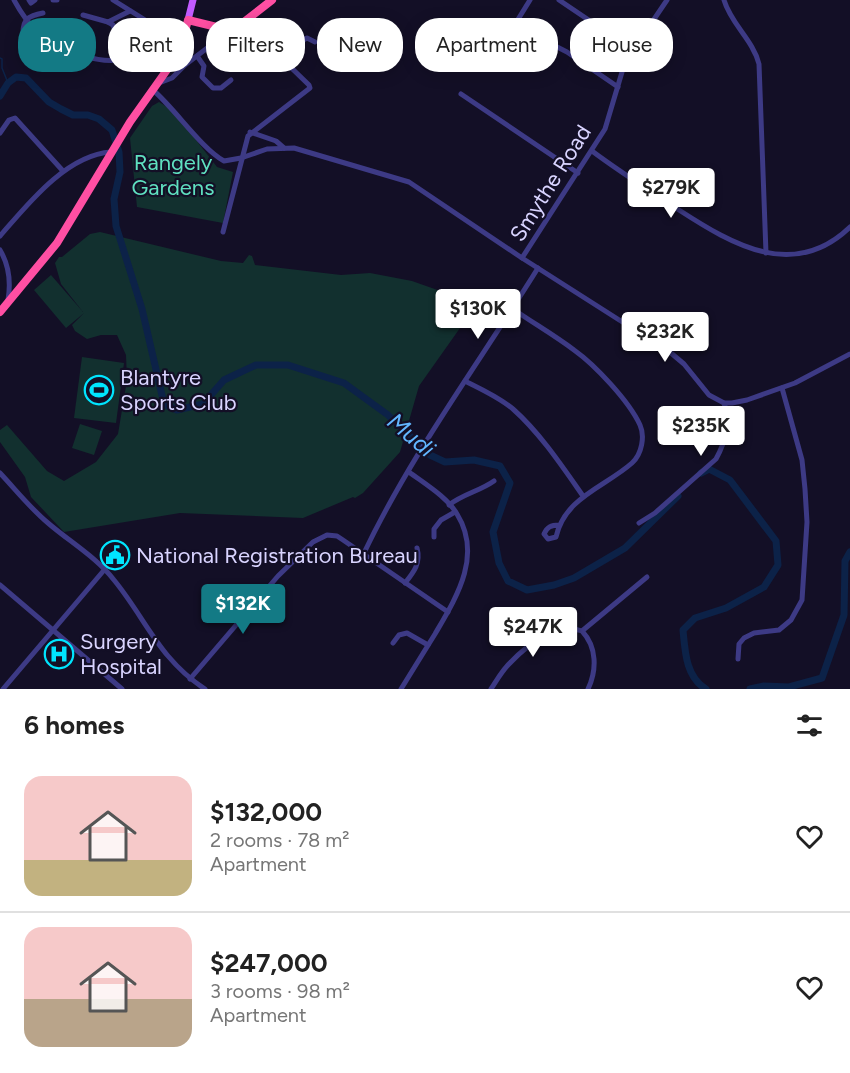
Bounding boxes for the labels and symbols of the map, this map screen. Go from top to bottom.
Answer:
street label: Smythe Road [504,120,597,247]
park label: Rangely Gardens [132,149,214,201]
pin: $279K [629,168,713,219]
pin: $130K [436,289,520,340]
pin: $232K [623,312,707,363]
place label: Blantyre Sports Club [120,364,237,416]
sports icon: Blantyre Sports Club [83,374,115,406]
water label: Mudi [382,406,441,463]
pin: $235K [659,406,743,457]
public building icon: National Registration Bureau [99,539,131,571]
place label: National Registration Bureau [136,542,418,569]
pin: $132K [201,584,285,635]
pin: $247K [491,607,575,658]
place label: Surgery Hospital [80,628,162,680]
hospital icon: Surgery Hospital [43,638,75,670]

